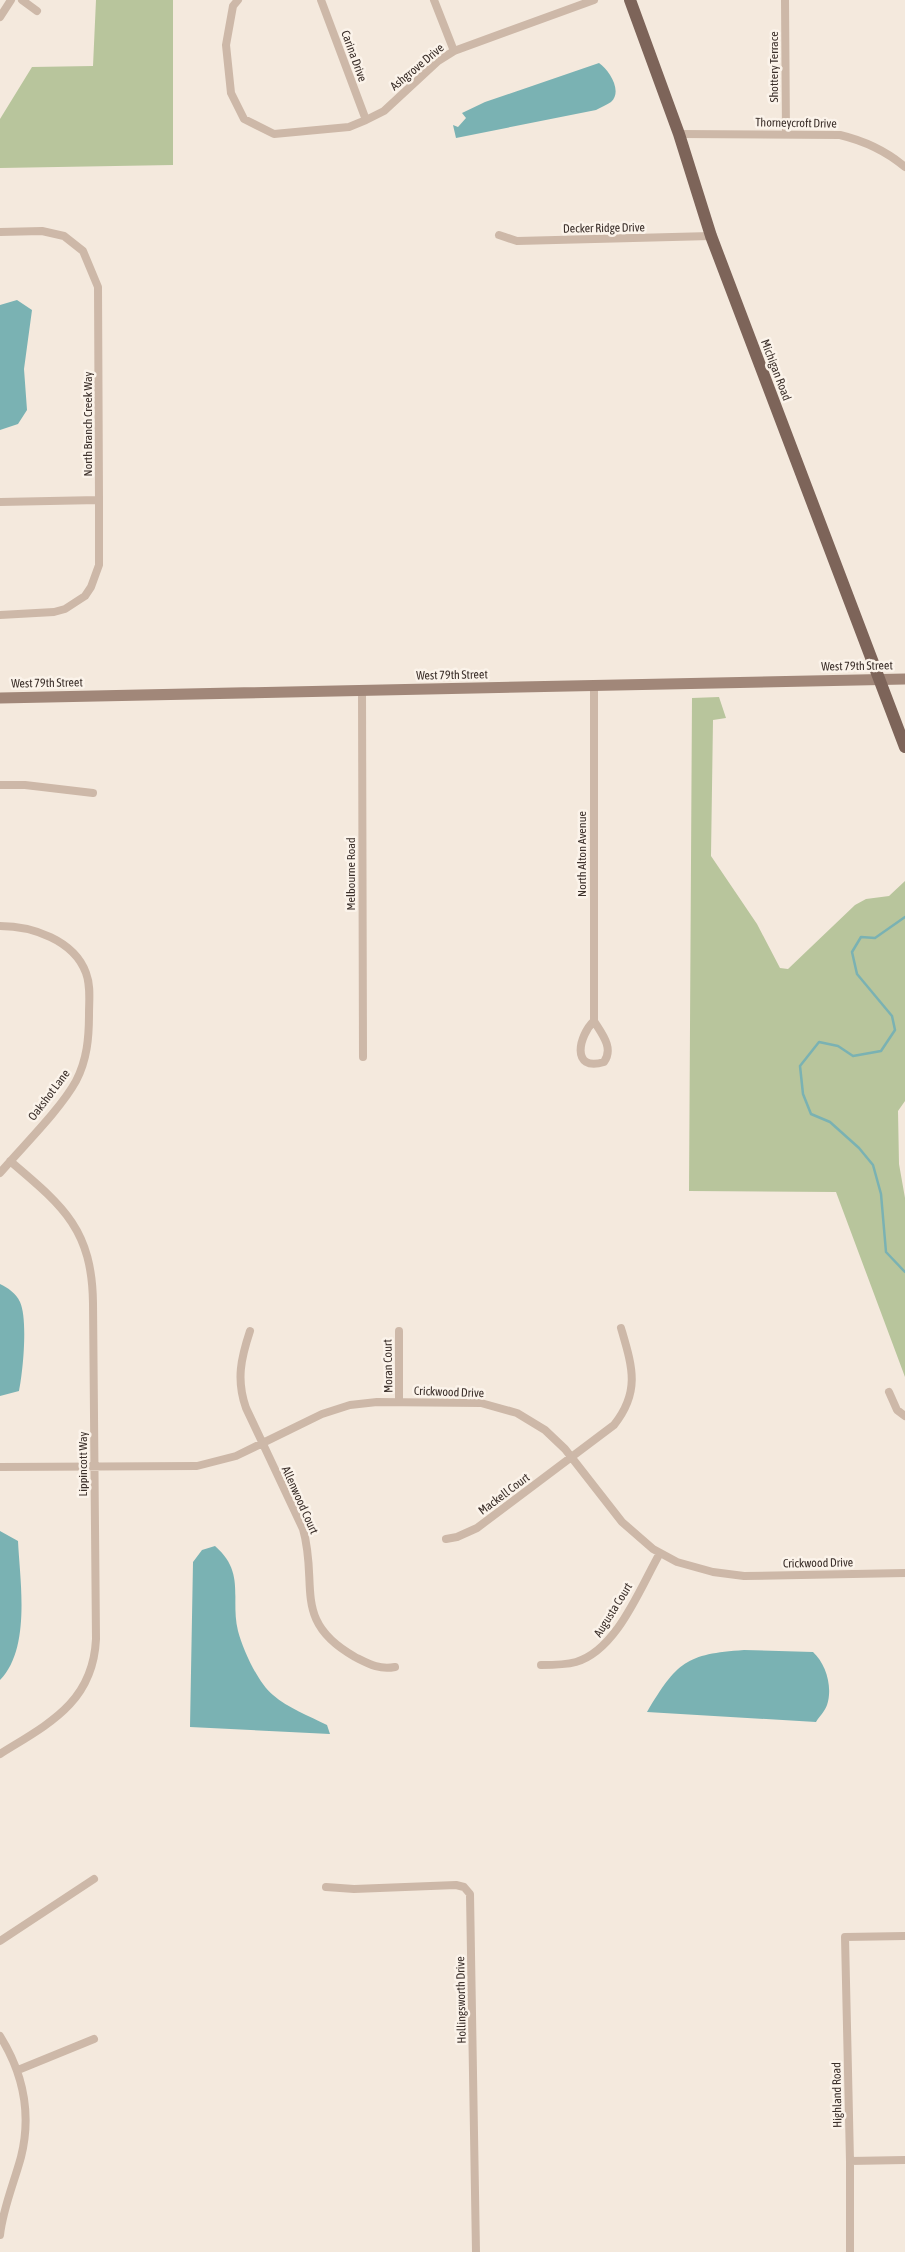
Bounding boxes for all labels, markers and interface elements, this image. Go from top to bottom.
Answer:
street label: Carina Drive [338,28,370,84]
street label: Shottery Terrace [767,31,781,103]
street label: Ashgrove Drive [387,41,447,93]
street label: Thorneycroft Drive [755,115,837,131]
street label: Decker Ridge Drive [563,220,645,236]
street label: Michigan Road [758,337,794,403]
street label: North Branch Creek Way [81,371,95,476]
street label: West 79th Street [821,658,893,674]
street label: West 79th Street [416,667,488,683]
street label: West 79th Street [11,675,83,691]
street label: North Alton Avenue [575,811,589,897]
street label: Melbourne Road [344,837,358,911]
street label: Oakshot Lane [25,1067,73,1123]
street label: Moran Court [381,1338,395,1393]
street label: Crickwood Drive [414,1384,484,1400]
street label: Lippincott Way [76,1432,90,1496]
street label: Allenwood Court [279,1464,321,1537]
street label: Mackell Court [476,1470,533,1518]
street label: Crickwood Drive [783,1555,853,1571]
street label: Augusta Court [591,1580,635,1640]
street label: Hollingsworth Drive [453,1956,469,2044]
street label: Highland Road [829,2062,845,2128]

